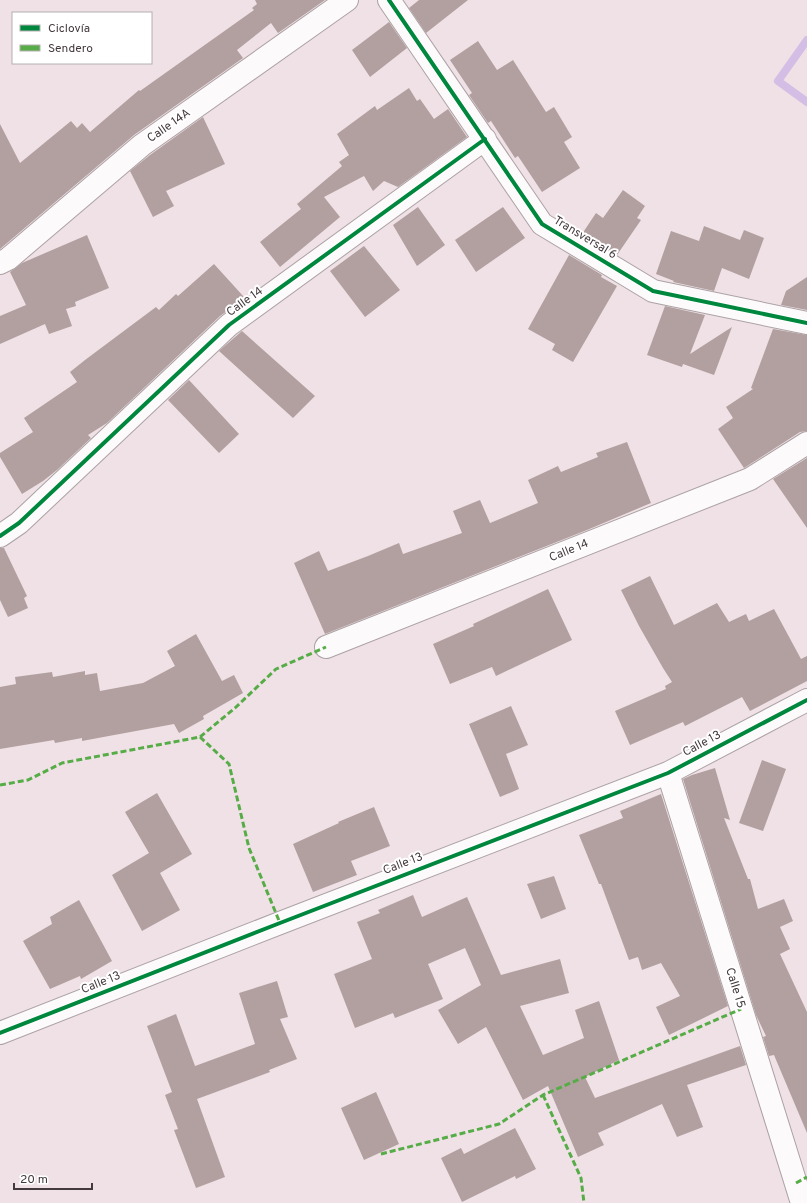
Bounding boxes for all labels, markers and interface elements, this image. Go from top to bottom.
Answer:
legend [12,12,152,64]
text: Ciclovía [48,21,90,37]
text: Sendero [48,41,93,57]
street label: Calle 14A [144,105,194,147]
street label: Transversal 6 [550,213,620,263]
street label: Calle 14 [224,283,266,321]
street label: Calle 14 [547,536,591,566]
street label: Calle 13 [680,727,724,761]
street label: Calle 13 [381,849,425,879]
street label: Calle 15 [721,966,749,1010]
street label: Calle 13 [79,968,123,998]
scale bar [14,1165,92,1191]
text: 20 m [20,1172,48,1188]

